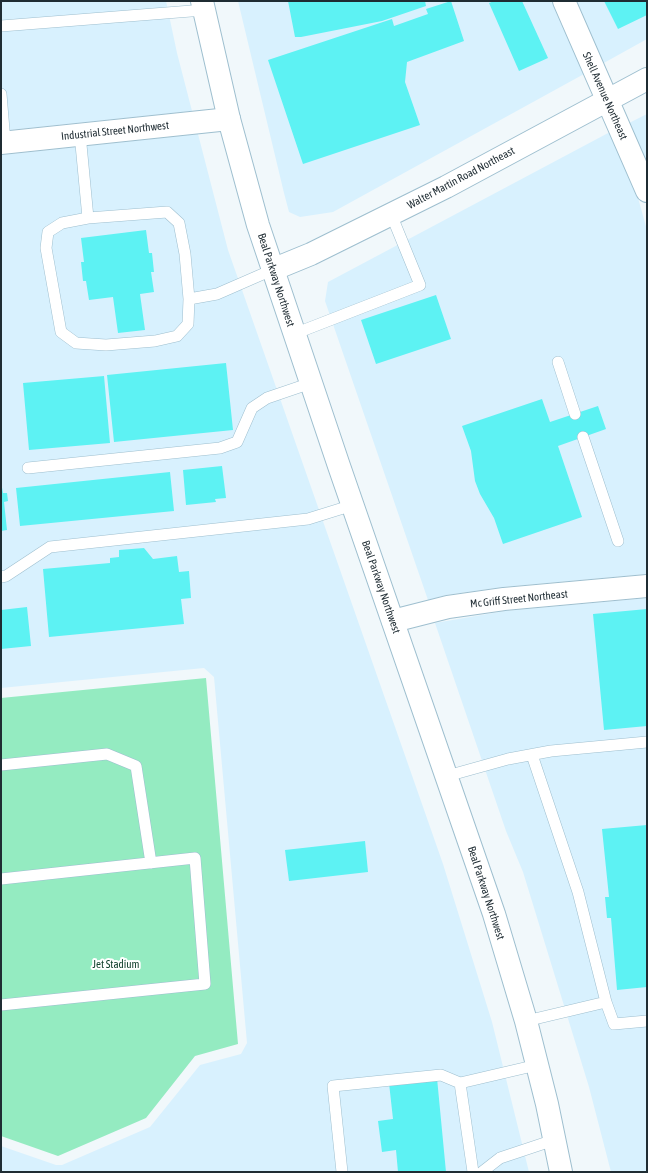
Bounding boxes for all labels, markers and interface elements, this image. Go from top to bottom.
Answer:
street label: Shell Avenue Northeast [580,50,630,142]
street label: Industrial Street Northwest [60,119,170,143]
street label: Walter Martin Road Northeast [405,144,517,212]
street label: Beal Parkway Northwest [255,232,297,328]
street label: Beal Parkway Northwest [359,539,403,635]
street label: Mc Griff Street Northeast [470,587,568,611]
street label: Beal Parkway Northwest [465,845,507,941]
park label: Jet Stadium [92,958,140,972]

